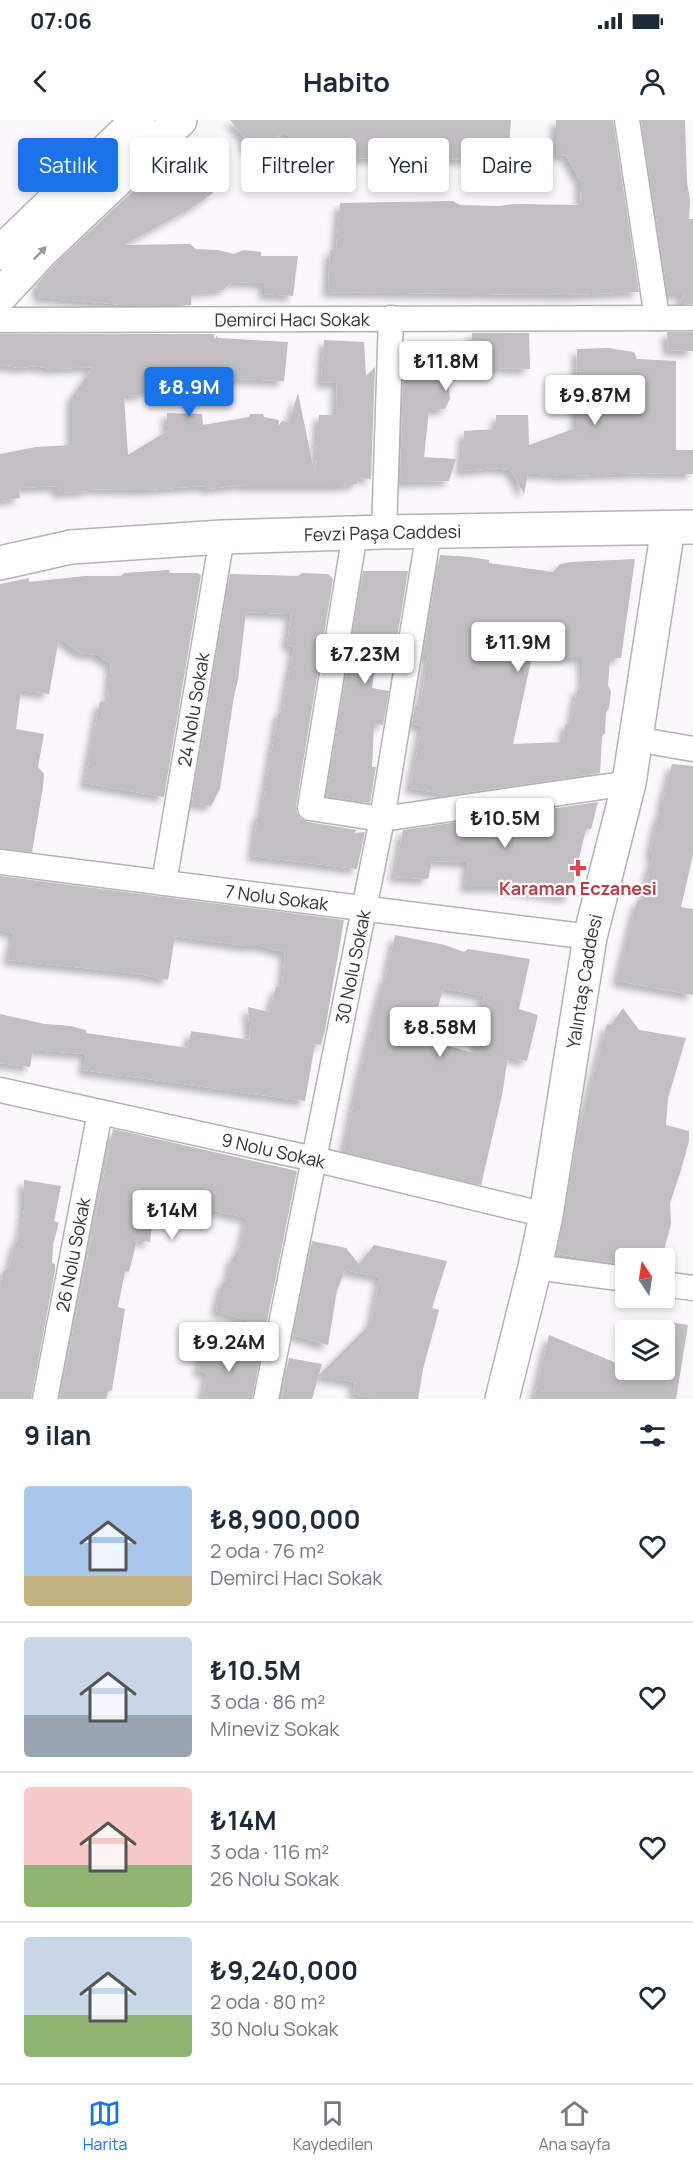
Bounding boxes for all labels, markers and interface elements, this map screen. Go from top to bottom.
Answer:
text: 07:06 [30,6,92,36]
text: Habito [303,63,390,100]
icon: back [24,65,57,98]
icon: person [636,65,669,98]
chip: Satılık [18,138,118,192]
chip: Kiralık [130,138,229,192]
chip: Filtreler [241,138,356,192]
chip: Yeni [368,138,449,192]
chip: Daire [461,138,553,192]
one-way arrow [33,245,47,260]
street label: Demirci Hacı Sokak [214,307,371,331]
pin: ₺11.8M [397,341,495,392]
text: ₺11.8M [413,347,479,374]
pin: ₺8.9M [147,367,231,418]
text: ₺8.9M [158,373,220,400]
pin: ₺9.87M [546,375,644,426]
text: ₺9.87M [559,381,631,408]
street label: Fevzi Paşa Caddesi [304,519,461,546]
pin: ₺11.9M [469,622,567,673]
text: ₺11.9M [485,628,551,655]
pin: ₺7.23M [316,634,414,685]
text: ₺7.23M [330,640,400,667]
street label: 24 Nolu Sokak [172,650,215,768]
pin: ₺10.5M [456,798,554,849]
text: ₺10.5M [470,804,540,831]
marker: Karaman Eczanesi [571,861,585,875]
place label: Karaman Eczanesi [499,876,657,900]
street label: 7 Nolu Sokak [224,879,331,916]
street label: 30 Nolu Sokak [329,906,376,1026]
street label: Yalıntaş Caddesi [561,911,607,1050]
pin: ₺8.58M [391,1007,489,1058]
text: ₺8.58M [404,1013,476,1040]
street label: 9 Nolu Sokak [219,1127,329,1174]
pin: ₺14M [136,1190,208,1241]
street label: 26 Nolu Sokak [50,1194,96,1314]
text: ₺14M [146,1196,198,1223]
north arrow [615,1248,675,1308]
map controls [615,1248,675,1380]
button: layers [615,1320,675,1380]
pin: ₺9.24M [180,1322,278,1373]
text: ₺9.24M [193,1328,265,1355]
text: 9 ilan [24,1417,91,1453]
icon: filters [636,1419,669,1452]
text: ₺8,900,000 [210,1501,361,1537]
icon: home [72,1510,144,1582]
icon: heart [636,1530,669,1563]
text: 2 oda · 76 m² [210,1537,324,1564]
text: Demirci Hacı Sokak [210,1564,382,1591]
text: ₺10.5M [210,1652,301,1688]
icon: home [72,1661,144,1733]
icon: heart [636,1681,669,1714]
text: 3 oda · 86 m² [210,1688,325,1715]
text: Mineviz Sokak [210,1715,339,1742]
text: ₺14M [210,1802,277,1838]
icon: home [72,1811,144,1883]
icon: heart [636,1831,669,1864]
text: 3 oda · 116 m² [210,1838,329,1865]
text: 26 Nolu Sokak [210,1865,339,1892]
text: ₺9,240,000 [210,1952,358,1988]
icon: home [72,1961,144,2033]
icon: heart [636,1981,669,2014]
text: 2 oda · 80 m² [210,1988,326,2015]
text: 30 Nolu Sokak [210,2015,338,2042]
tab: Harita [83,2097,127,2155]
tab: Kaydedilen [293,2097,373,2155]
tab: Ana sayfa [538,2097,610,2155]

